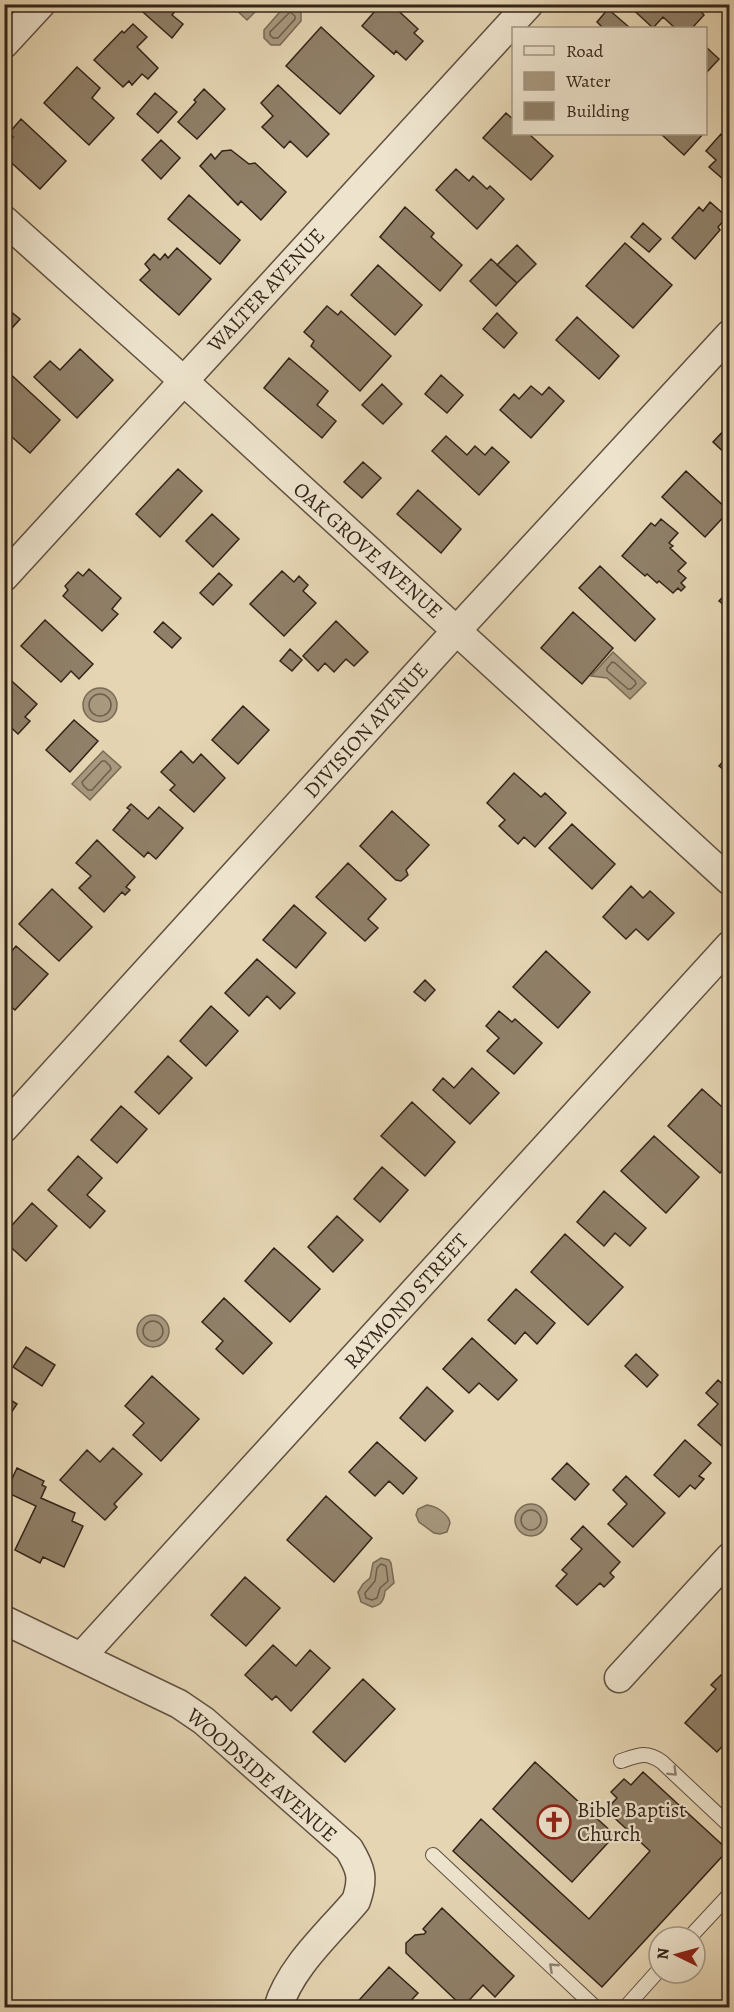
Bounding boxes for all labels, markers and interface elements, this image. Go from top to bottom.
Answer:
legend [512,27,707,135]
text: Road [566,39,604,63]
text: Water [565,69,611,93]
text: Building [566,99,630,123]
street label: WALTER AVENUE [201,222,331,359]
street label: OAK GROVE AVENUE [287,475,449,625]
street label: DIVISION AVENUE [297,656,435,804]
street label: RAYMOND STREET [338,1227,475,1375]
street label: WOODSIDE AVENUE [180,1701,343,1848]
one-way arrow [665,1764,676,1775]
place label: Bible Baptist Church [577,1796,686,1848]
church icon: Bible Baptist Church [536,1804,572,1840]
north arrow [647,1925,707,1985]
text: N [652,1947,675,1961]
one-way arrow [549,1964,560,1975]

